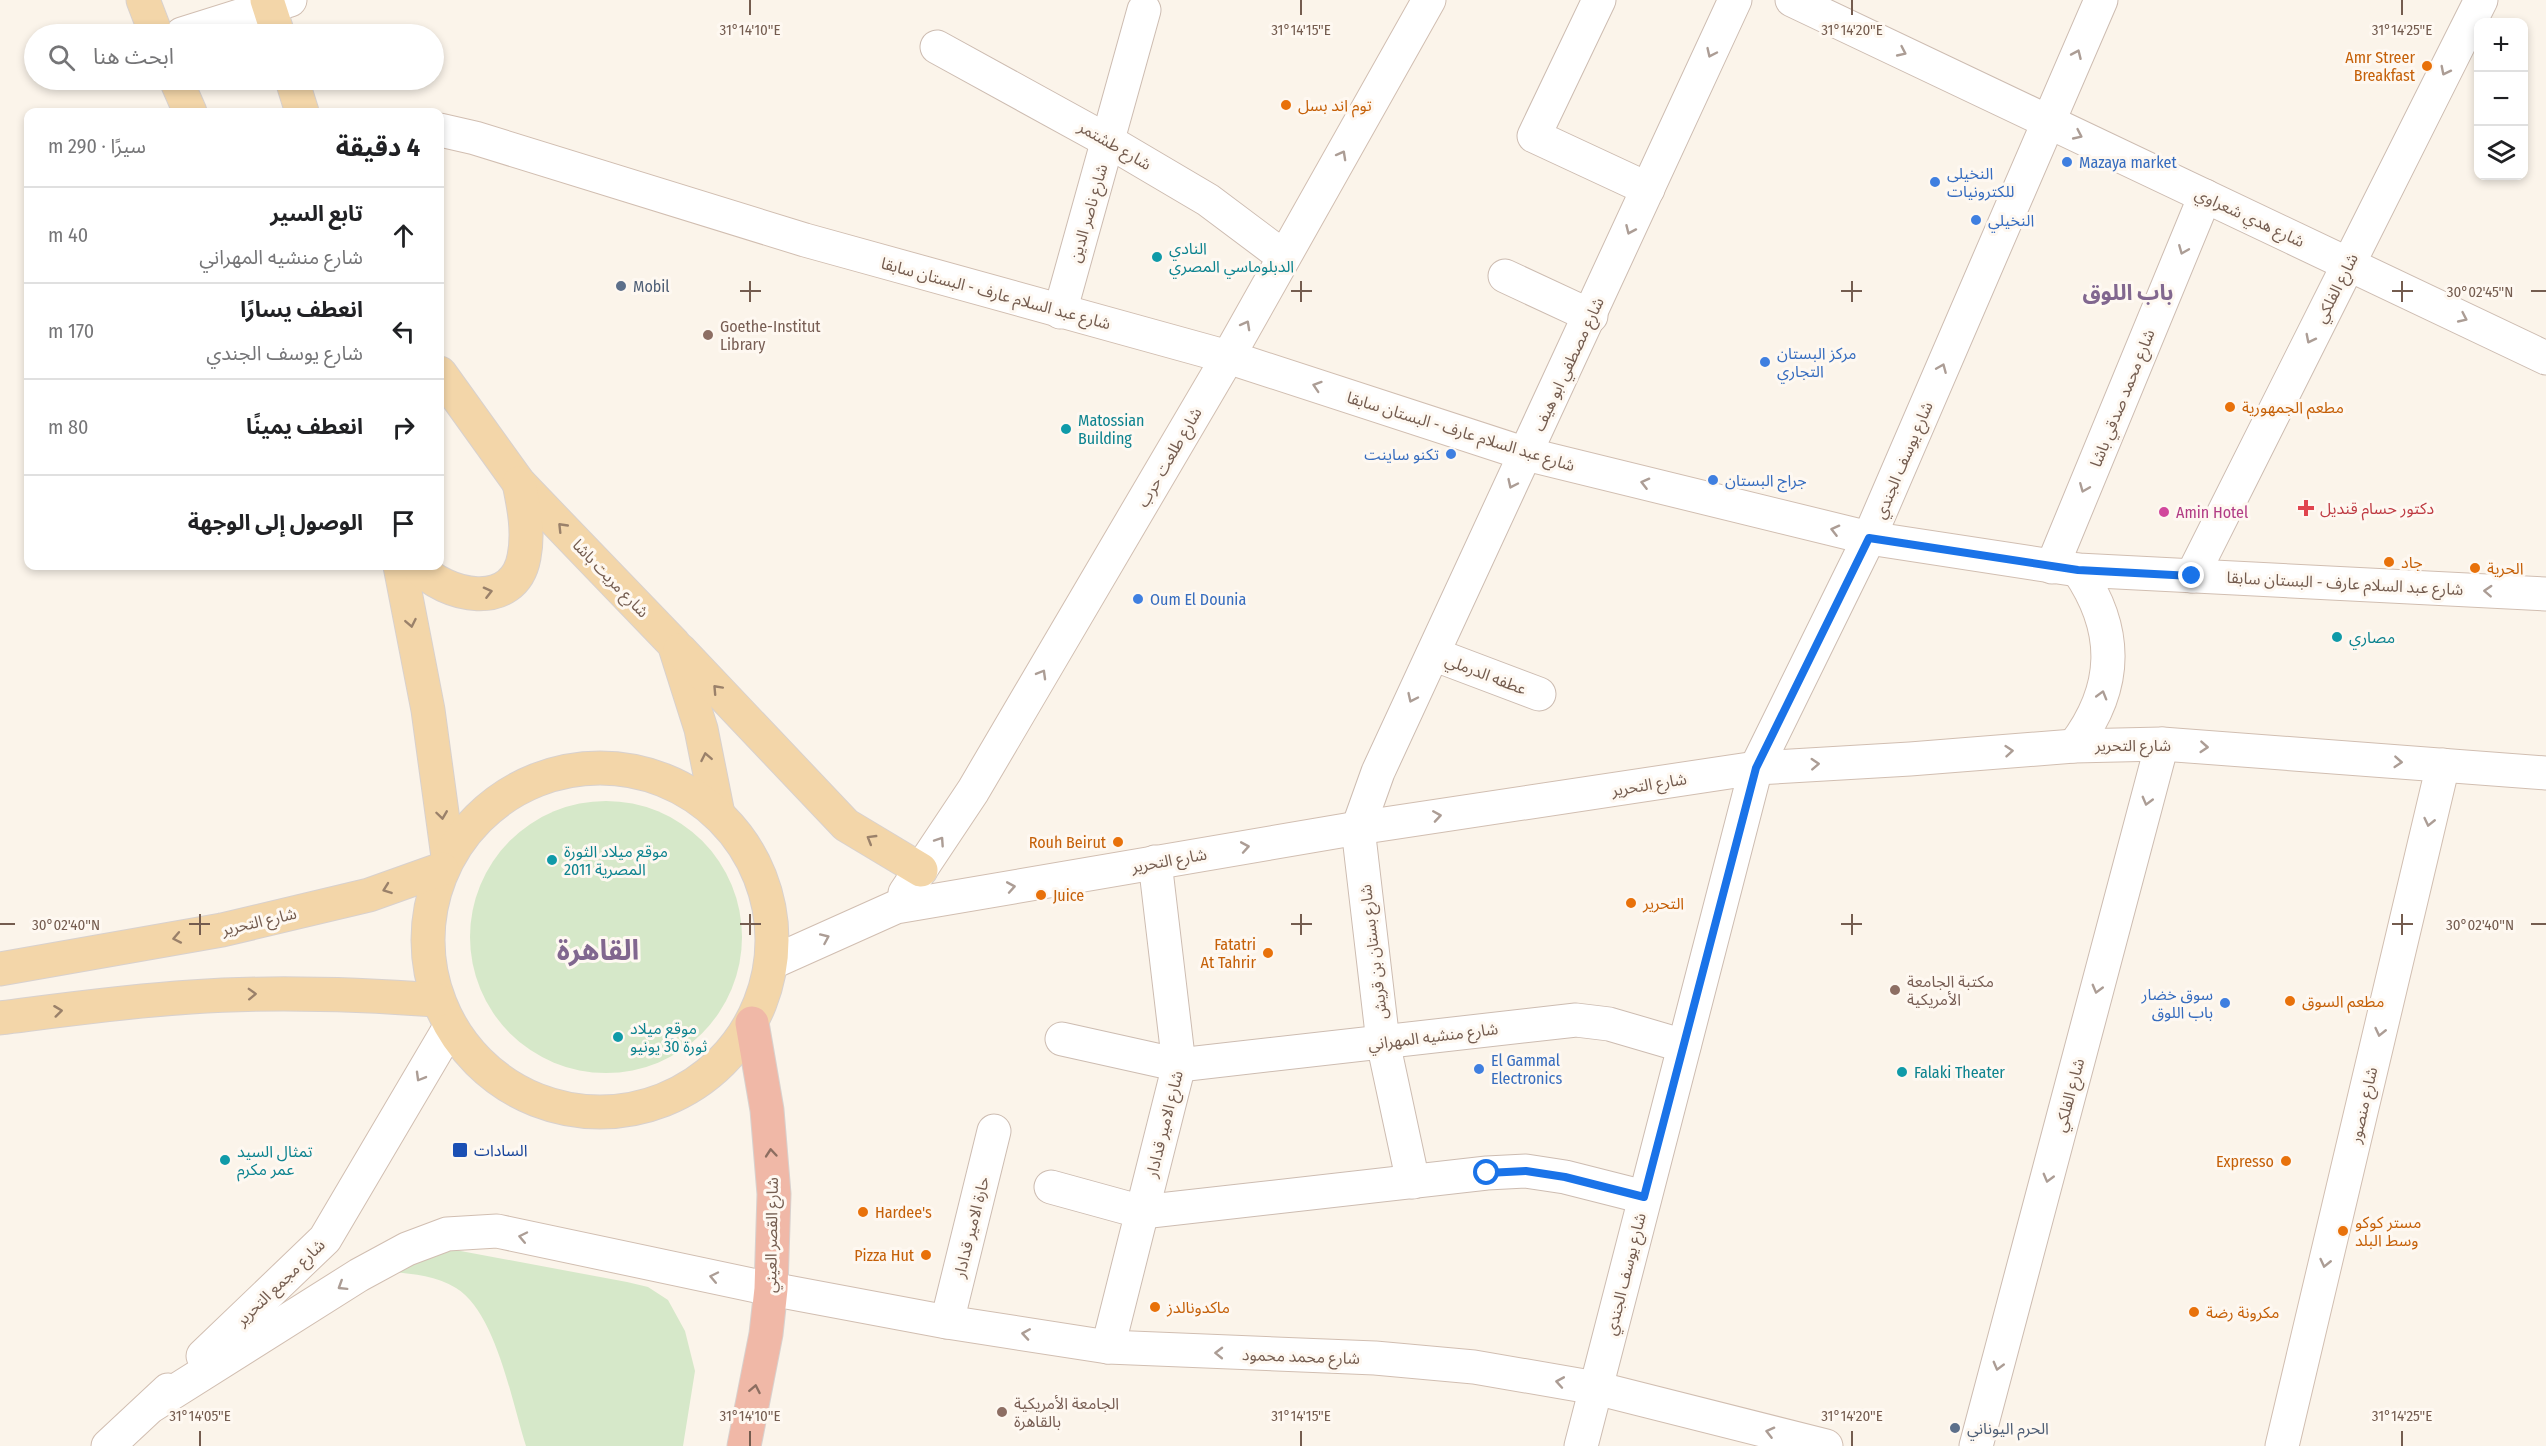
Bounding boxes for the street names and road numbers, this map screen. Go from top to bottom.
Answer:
street label: شارع طشتمر [1073,116,1155,176]
street label: شارع ناصر الدين [1065,162,1114,265]
street label: شارع هدي شعراوي [2191,184,2308,254]
street label: شارع الفلكي [2311,250,2365,328]
street label: شارع عبد السلام عارف - البستان سابقا [878,254,1113,336]
street label: شارع مصطفي ابو هيف [1529,294,1611,435]
street label: شارع محمد صدقي باشا [2086,327,2162,471]
street label: شارع عبد السلام عارف - البستان سابقا [1344,388,1577,478]
street label: شارع يوسف الجندي [1870,399,1939,523]
street label: شارع طلعت حرب [1133,404,1208,512]
street label: شارع مريت باشا [566,535,653,624]
street label: شارع عبد السلام عارف - البستان سابقا [2226,568,2464,602]
street label: عطفه الدرملي [1442,650,1529,701]
street label: شارع التحرير [2094,736,2171,758]
street label: شارع التحرير [1609,769,1689,803]
street label: شارع التحرير [1129,845,1209,880]
street label: شارع بستان بن قريش [1356,883,1394,1021]
street label: شارع التحرير [219,904,299,942]
street label: شارع منشيه المهراني [1367,1019,1500,1057]
street label: شارع الفلكي [2051,1056,2091,1135]
street label: شارع منصور [2345,1065,2384,1147]
street label: شارع الامير قدادار [1142,1069,1190,1181]
street label: حارة الامير قدادار [949,1174,993,1281]
street label: شارع القصر العيني [761,1177,785,1293]
street label: شارع يوسف الجندي [1601,1211,1653,1338]
street label: شارع مجمع التحرير [231,1235,331,1332]
street label: شارع محمد محمود [1242,1345,1360,1371]

